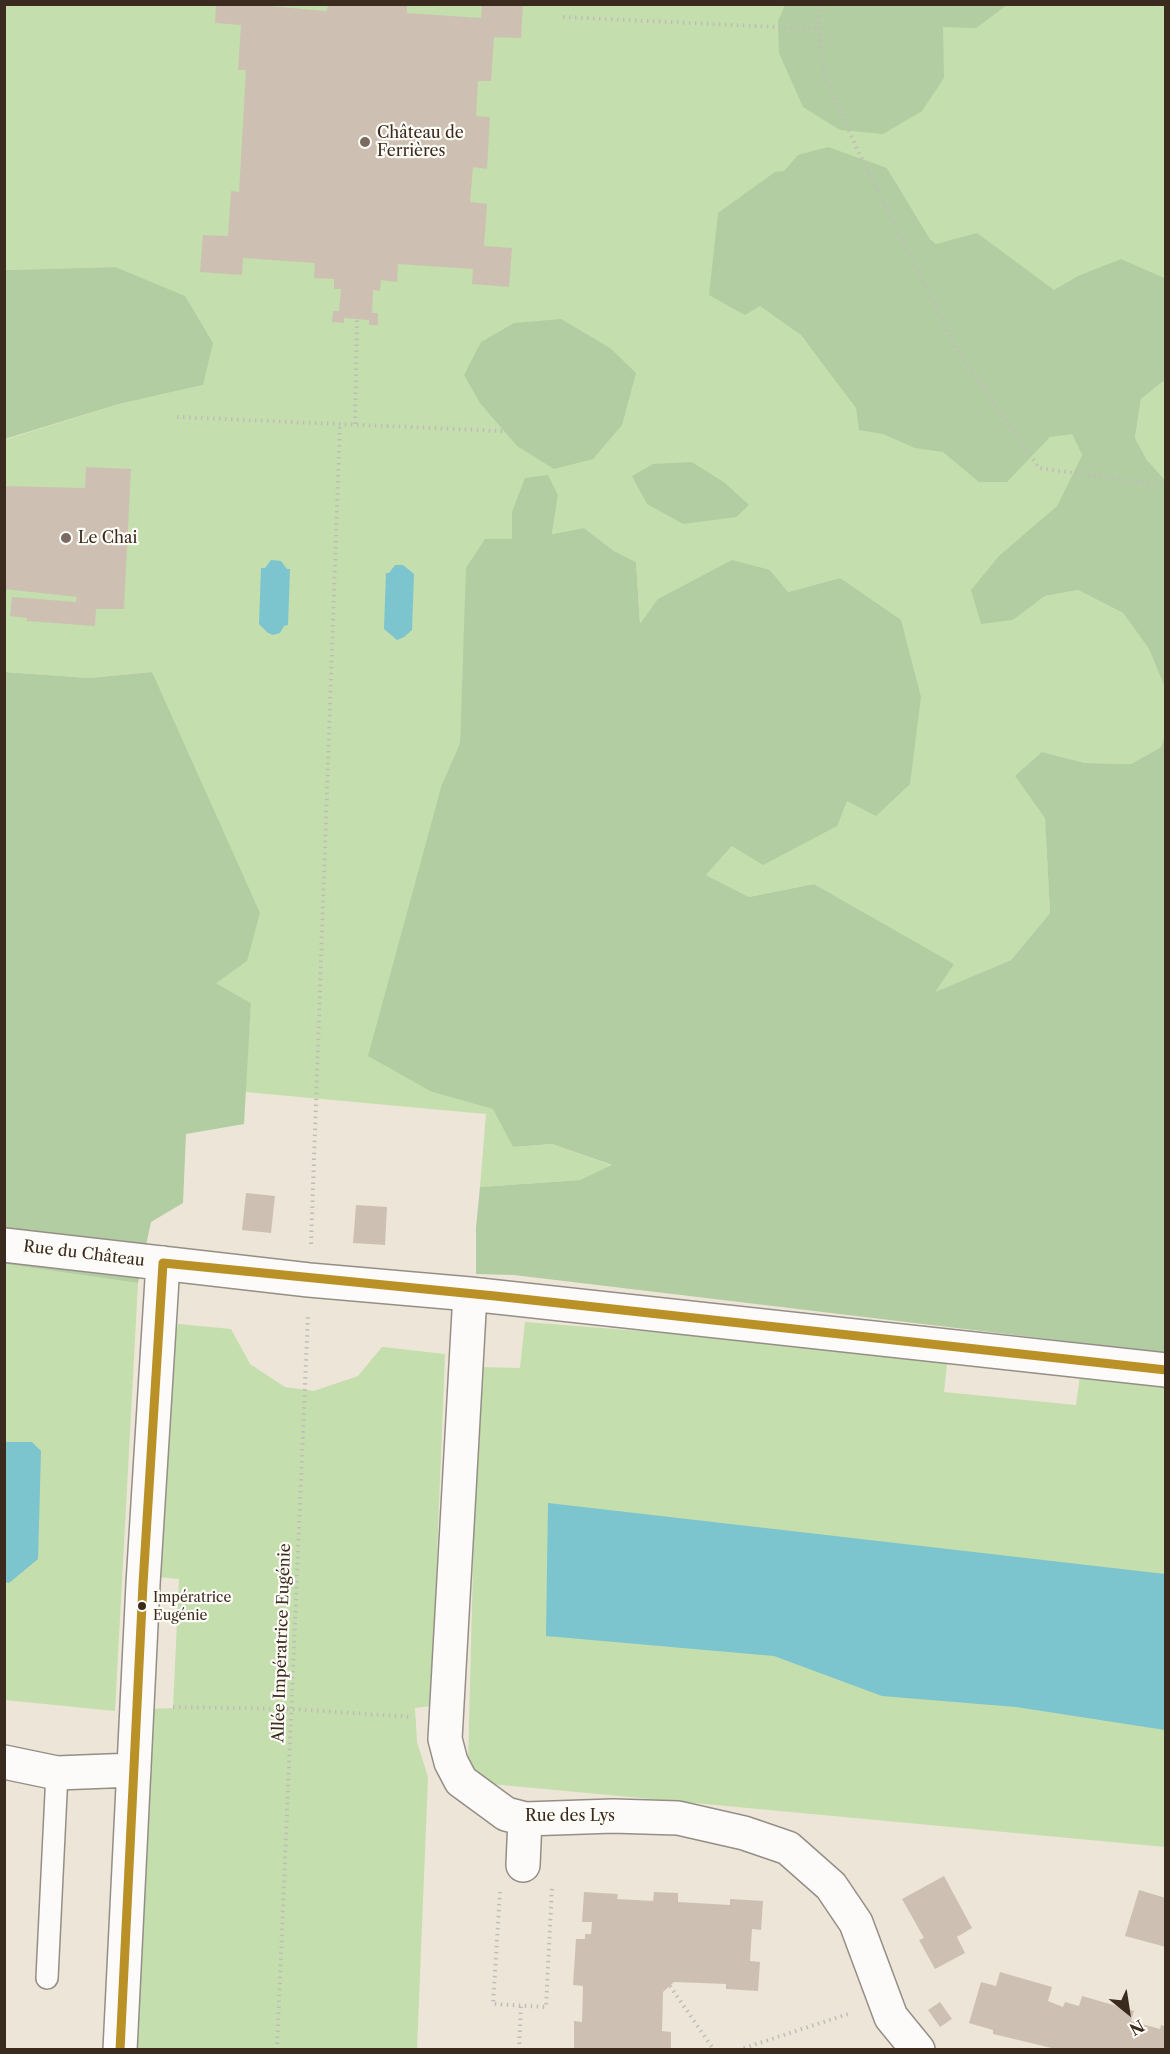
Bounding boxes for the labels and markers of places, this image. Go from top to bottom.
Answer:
place label: Château de Ferrières [377,123,464,161]
marker: Château de Ferrières [358,135,372,149]
place label: Le Chai [78,528,137,548]
marker: Le Chai [59,531,73,545]
place label: Impératrice Eugénie [153,1590,231,1622]
marker: Impératrice Eugénie [136,1600,148,1612]

